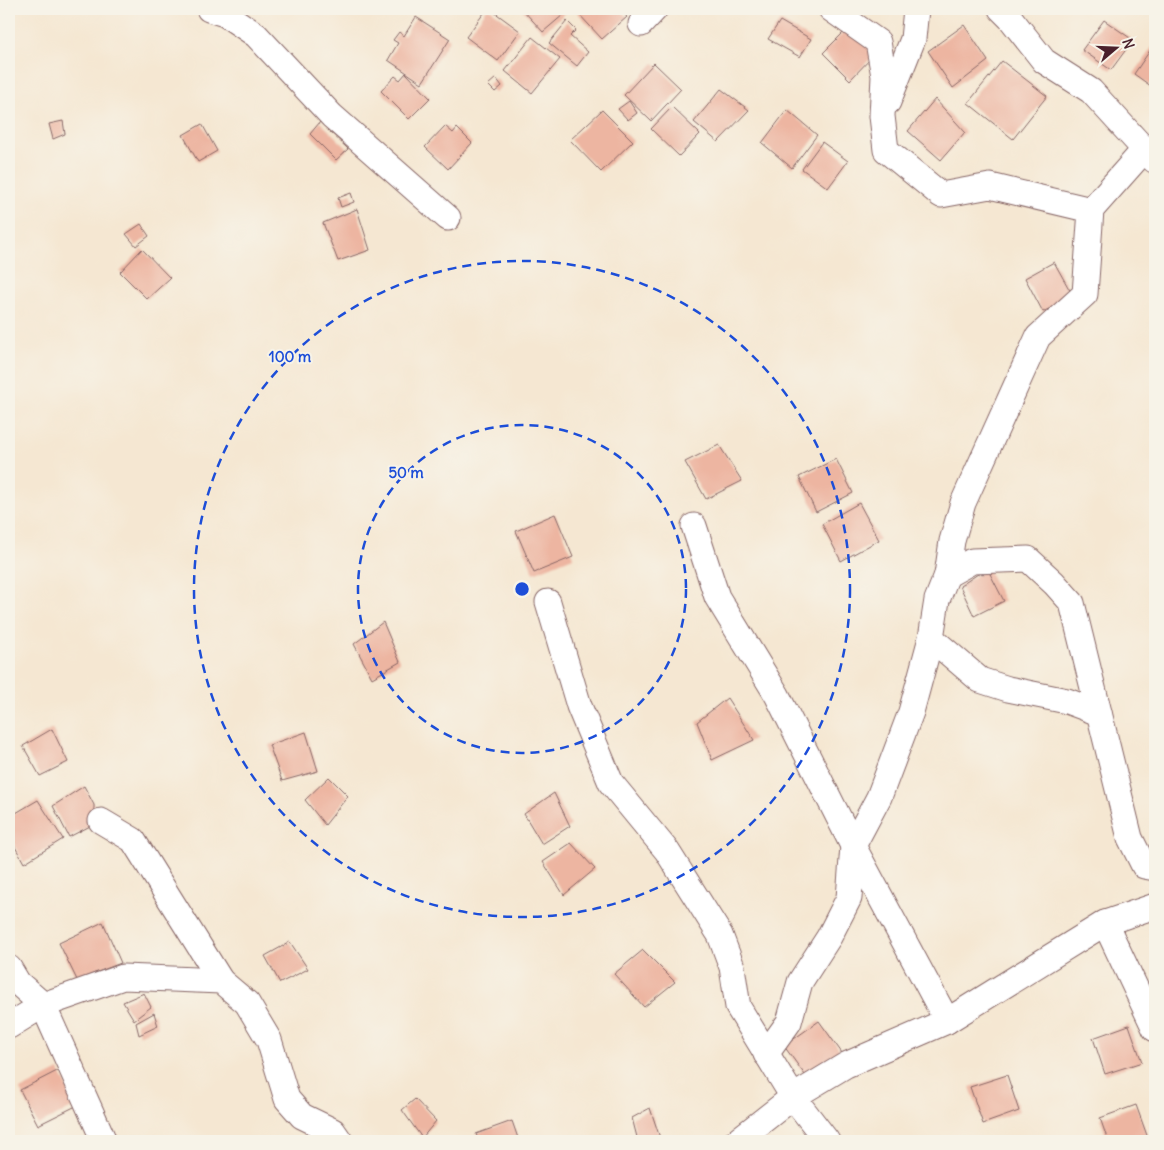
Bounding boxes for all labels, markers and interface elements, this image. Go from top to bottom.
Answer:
north arrow [1092,22,1142,72]
text: N [1118,36,1138,51]
text: 100 m [269,347,311,366]
text: 50 m [388,463,424,482]
centre of rings [513,580,531,598]

